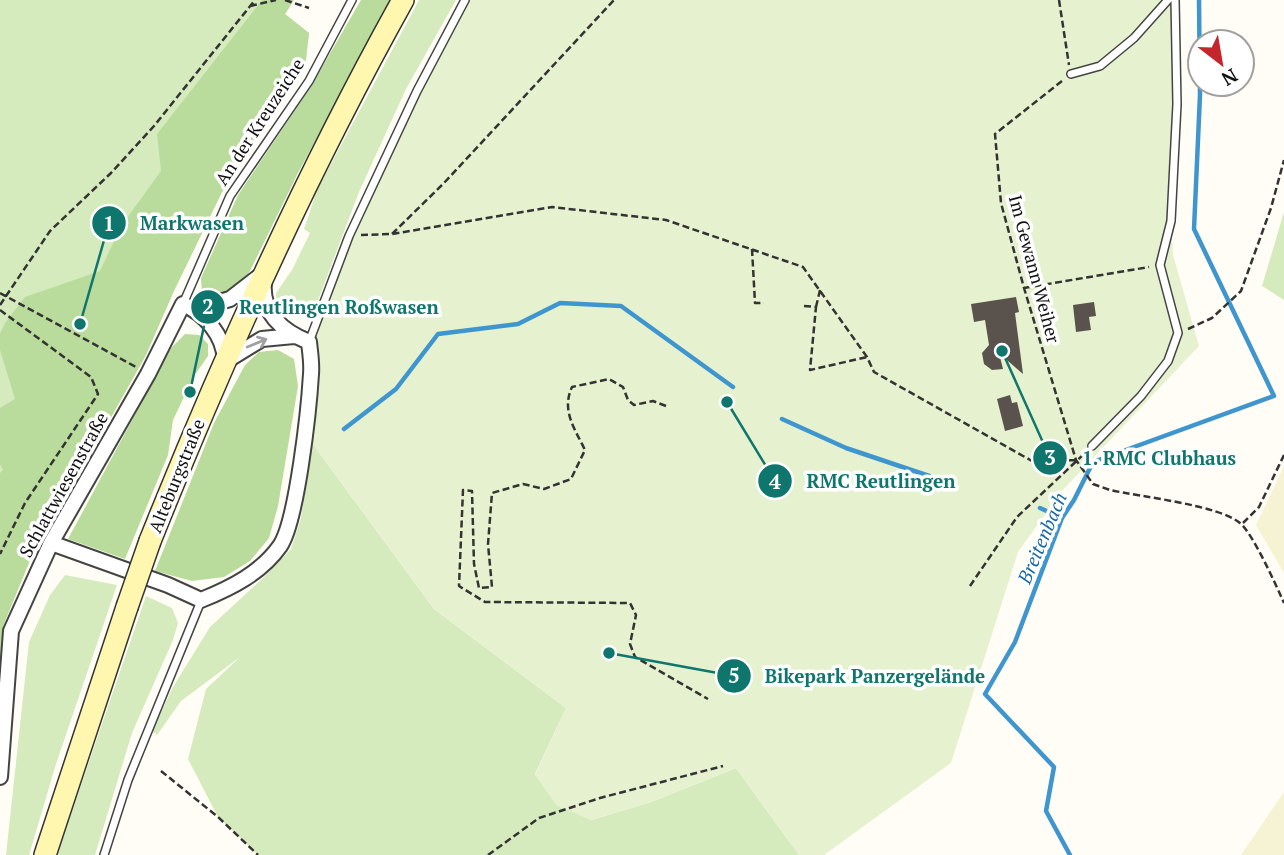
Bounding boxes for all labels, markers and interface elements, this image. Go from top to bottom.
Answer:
north arrow [1186,28,1256,98]
street label: An der Kreuzeiche [209,53,309,189]
text: N [1217,64,1243,93]
street label: Im Gewann Weiher [1004,192,1066,345]
callout: Markwasen [91,203,258,243]
text: 1 [103,209,115,237]
text: Markwasen [140,210,245,235]
callout: Reutlingen Roßwasen [191,287,453,327]
text: 2 [202,292,214,320]
text: Reutlingen Roßwasen [239,294,439,319]
one-way arrow [246,336,267,349]
street label: Schlattwiesenstraße [13,408,113,561]
street label: Alteburgstraße [142,415,210,536]
callout: 1. RMC Clubhaus [1033,438,1251,478]
text: 3 [1044,443,1056,471]
text: 1. RMC Clubhaus [1082,445,1236,470]
callout: RMC Reutlingen [757,461,969,501]
text: 4 [769,467,781,495]
text: RMC Reutlingen [807,468,956,493]
water label: Breitenbach [1011,488,1072,588]
callout: Bikepark Panzergelände [716,656,1000,696]
text: 5 [728,661,740,689]
text: Bikepark Panzergelände [765,663,985,688]

